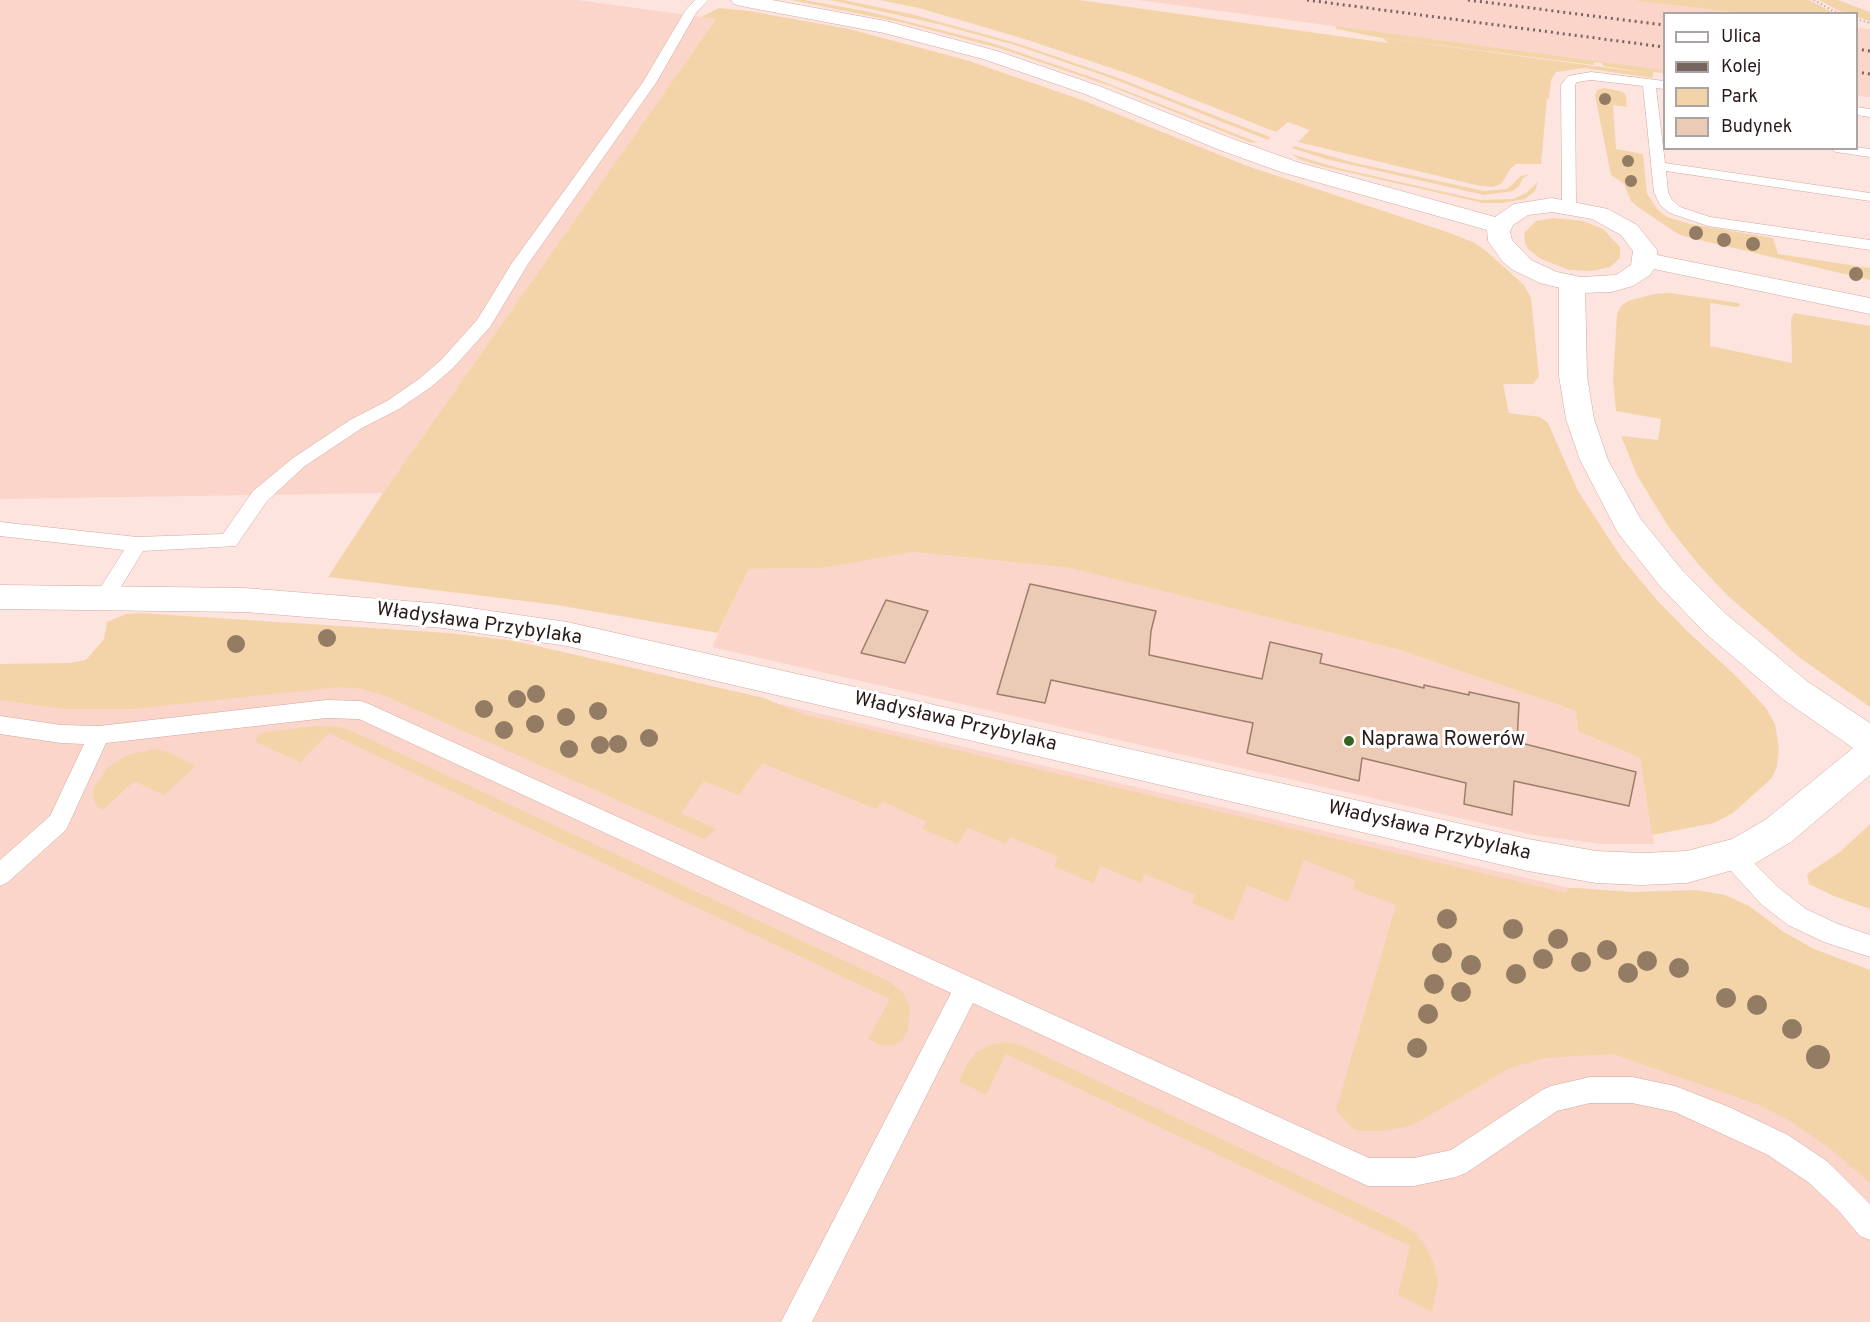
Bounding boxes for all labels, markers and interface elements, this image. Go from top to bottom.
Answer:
legend [1663,12,1858,150]
text: Ulica [1721,26,1761,49]
text: Kolej [1721,56,1761,79]
text: Park [1721,86,1758,109]
text: Budynek [1721,116,1792,139]
street label: Władysława Przybylaka [375,599,583,651]
street label: Władysława Przybylaka [851,688,1059,758]
place label: Naprawa Rowerów [1361,729,1525,753]
marker: Naprawa Rowerów [1342,734,1356,748]
street label: Władysława Przybylaka [1325,797,1533,867]

